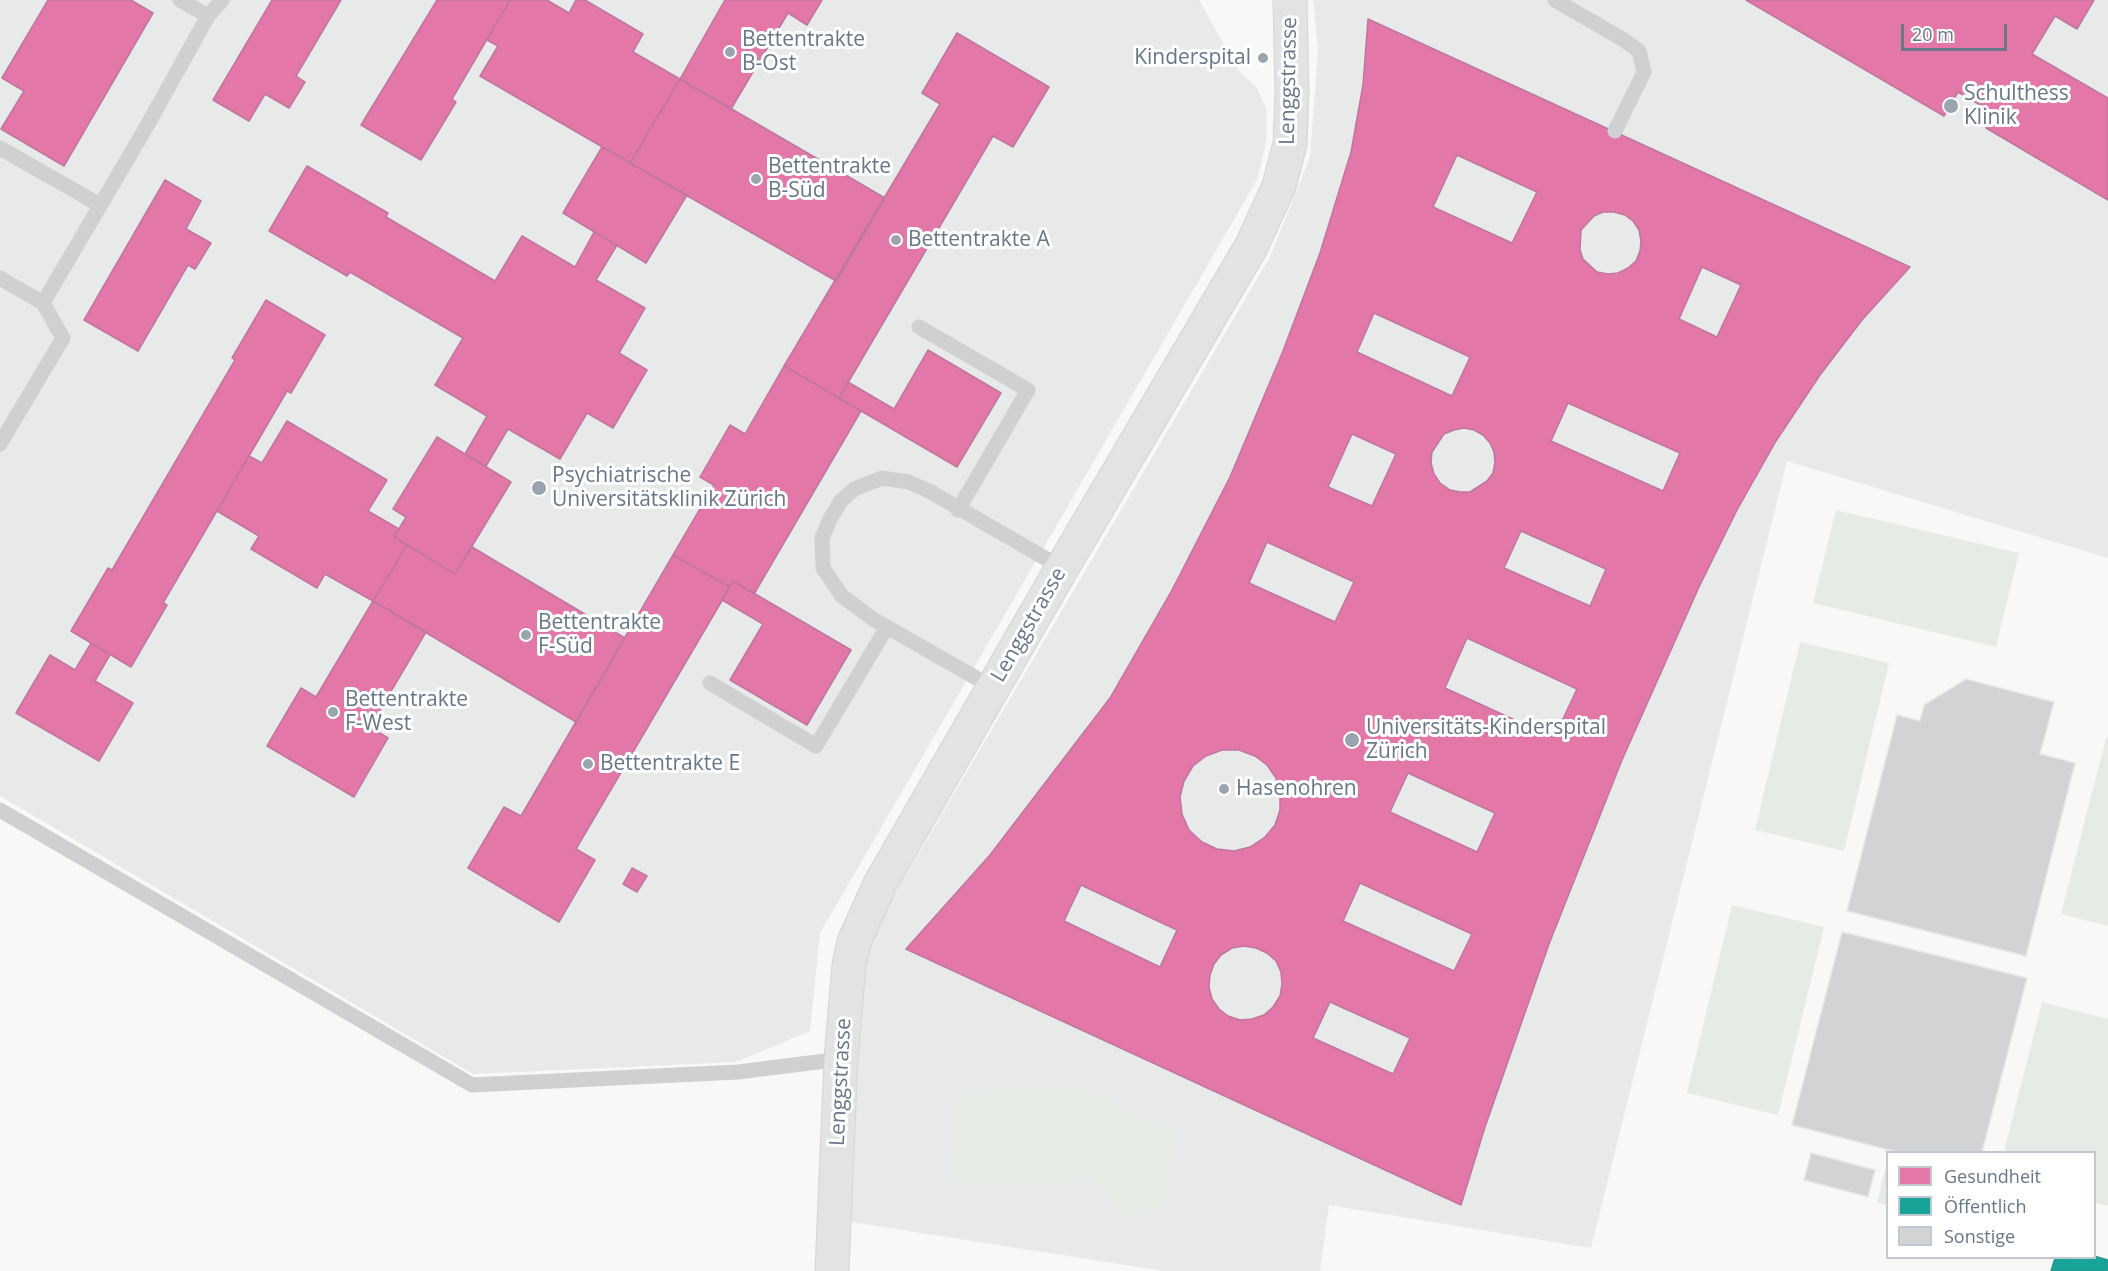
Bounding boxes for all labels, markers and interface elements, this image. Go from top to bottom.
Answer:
scale bar [1904,12,2010,50]
street label: Lenggstrasse [1275,17,1303,145]
text: 20 m [1912,22,1954,46]
place label: Bettentrakte B-Ost [742,27,865,77]
marker: Bettentrakte B-Ost [723,45,737,59]
place label: Kinderspital [1134,45,1251,71]
marker: Kinderspital [1256,51,1270,65]
place label: Schulthess Klinik [1964,81,2069,131]
marker: Schulthess Klinik [1942,97,1960,115]
place label: Bettentrakte B-Süd [768,154,891,204]
marker: Bettentrakte B-Süd [749,172,763,186]
place label: Bettentrakte A [908,227,1050,253]
marker: Bettentrakte A [889,233,903,247]
place label: Psychiatrische Universitätsklinik Zürich [552,463,786,513]
marker: Psychiatrische Universitätsklinik Zürich [530,479,548,497]
street label: Lenggstrasse [986,563,1072,687]
place label: Bettentrakte F-Süd [538,610,661,660]
marker: Bettentrakte F-Süd [519,628,533,642]
place label: Bettentrakte F-West [345,687,468,737]
marker: Bettentrakte F-West [326,705,340,719]
place label: Universitäts-Kinderspital Zürich [1366,715,1606,765]
marker: Universitäts-Kinderspital Zürich [1343,731,1361,749]
place label: Bettentrakte E [600,751,740,777]
marker: Bettentrakte E [581,757,595,771]
place label: Hasenohren [1236,776,1357,802]
marker: Hasenohren [1217,782,1231,796]
street label: Lenggstrasse [825,1017,857,1147]
legend [1886,1151,2096,1259]
text: Gesundheit [1944,1164,2041,1188]
text: Öffentlich [1944,1194,2026,1218]
text: Sonstige [1944,1224,2015,1248]

